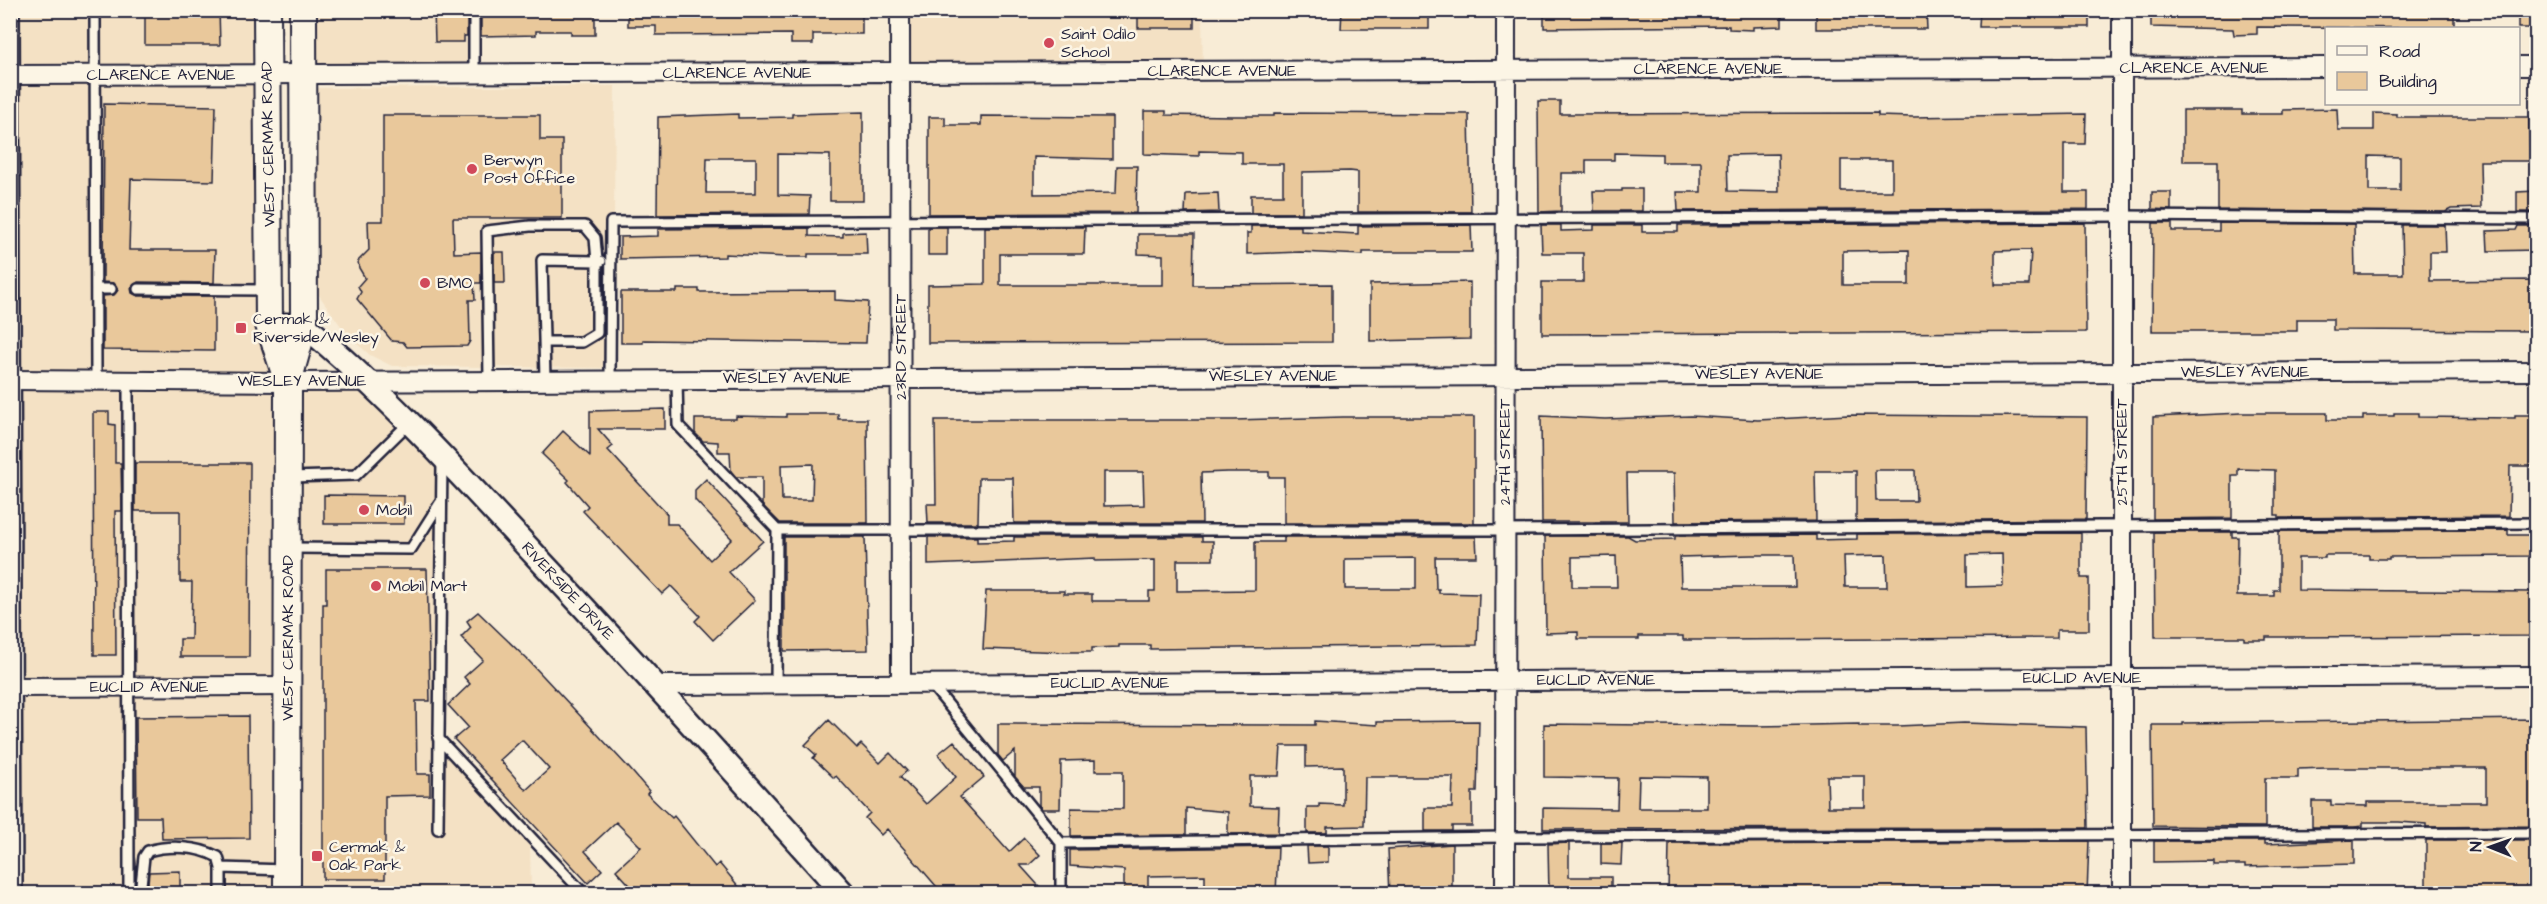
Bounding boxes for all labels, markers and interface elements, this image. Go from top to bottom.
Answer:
place label: Saint Odilo School [1061,23,1136,63]
legend [2325,27,2520,105]
marker: Saint Odilo School [1042,36,1056,50]
text: Road [2379,39,2420,64]
street label: CLARENCE AVENUE [2120,57,2269,79]
street label: CLARENCE AVENUE [1634,58,1783,80]
street label: CLARENCE AVENUE [1148,60,1297,82]
street label: WEST CERMAK ROAD [256,61,280,227]
street label: CLARENCE AVENUE [663,62,812,84]
street label: CLARENCE AVENUE [87,64,236,86]
text: Building [2379,69,2437,95]
place label: Berwyn Post Office [484,149,575,189]
marker: Berwyn Post Office [465,162,479,176]
place label: BMO [437,272,473,294]
marker: BMO [418,276,432,290]
street label: 23RD STREET [890,294,912,400]
place label: Cermak & Riverside/Wesley [253,308,379,349]
marker: Cermak & Riverside/Wesley [234,321,248,335]
street label: WESLEY AVENUE [2181,361,2310,383]
street label: WESLEY AVENUE [1695,363,1824,385]
street label: WESLEY AVENUE [1209,365,1338,387]
street label: WESLEY AVENUE [723,367,852,389]
street label: WESLEY AVENUE [238,370,367,392]
street label: 25TH STREET [2111,398,2133,506]
street label: 24TH STREET [1494,399,1516,505]
place label: Mobil [376,499,412,521]
marker: Mobil [357,503,371,517]
street label: RIVERSIDE DRIVE [517,537,620,645]
street label: WEST CERMAK ROAD [277,555,299,721]
place label: Mobil Mart [388,575,468,597]
marker: Mobil Mart [369,579,383,593]
street label: EUCLID AVENUE [2023,667,2142,689]
street label: EUCLID AVENUE [1537,669,1656,691]
street label: EUCLID AVENUE [1051,672,1170,694]
street label: EUCLID AVENUE [90,676,209,698]
north arrow [2460,817,2520,877]
place label: Cermak & Oak Park [329,836,406,876]
text: N [2465,842,2487,852]
marker: Cermak & Oak Park [310,849,324,863]

